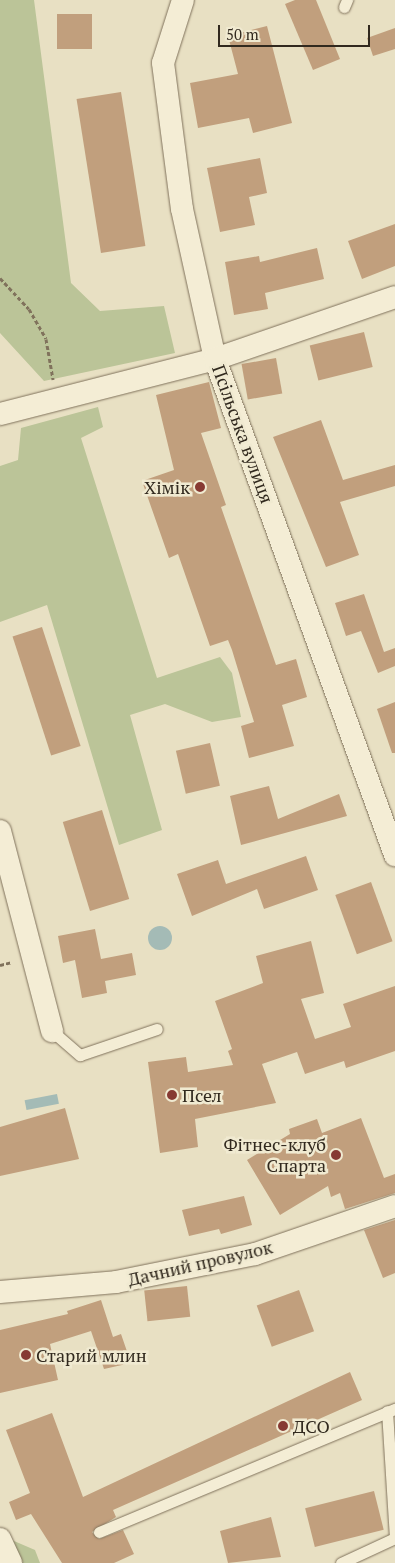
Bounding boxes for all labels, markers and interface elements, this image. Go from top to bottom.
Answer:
scale bar [220,15,372,47]
text: 50 m [226,24,259,44]
street label: Псільська вулиця [208,362,278,506]
place label: Хімік [144,476,190,498]
marker: Хімік [194,481,206,493]
place label: Псел [182,1084,221,1106]
marker: Псел [166,1089,178,1101]
place label: Фітнес-клуб Спарта [223,1134,326,1176]
marker: Фітнес-клуб Спарта [330,1149,342,1161]
street label: Дачний провулок [126,1236,274,1290]
place label: Старий млин [36,1344,147,1366]
marker: Старий млин [20,1349,32,1361]
place label: ДСО [293,1415,330,1437]
marker: ДСО [277,1420,289,1432]

